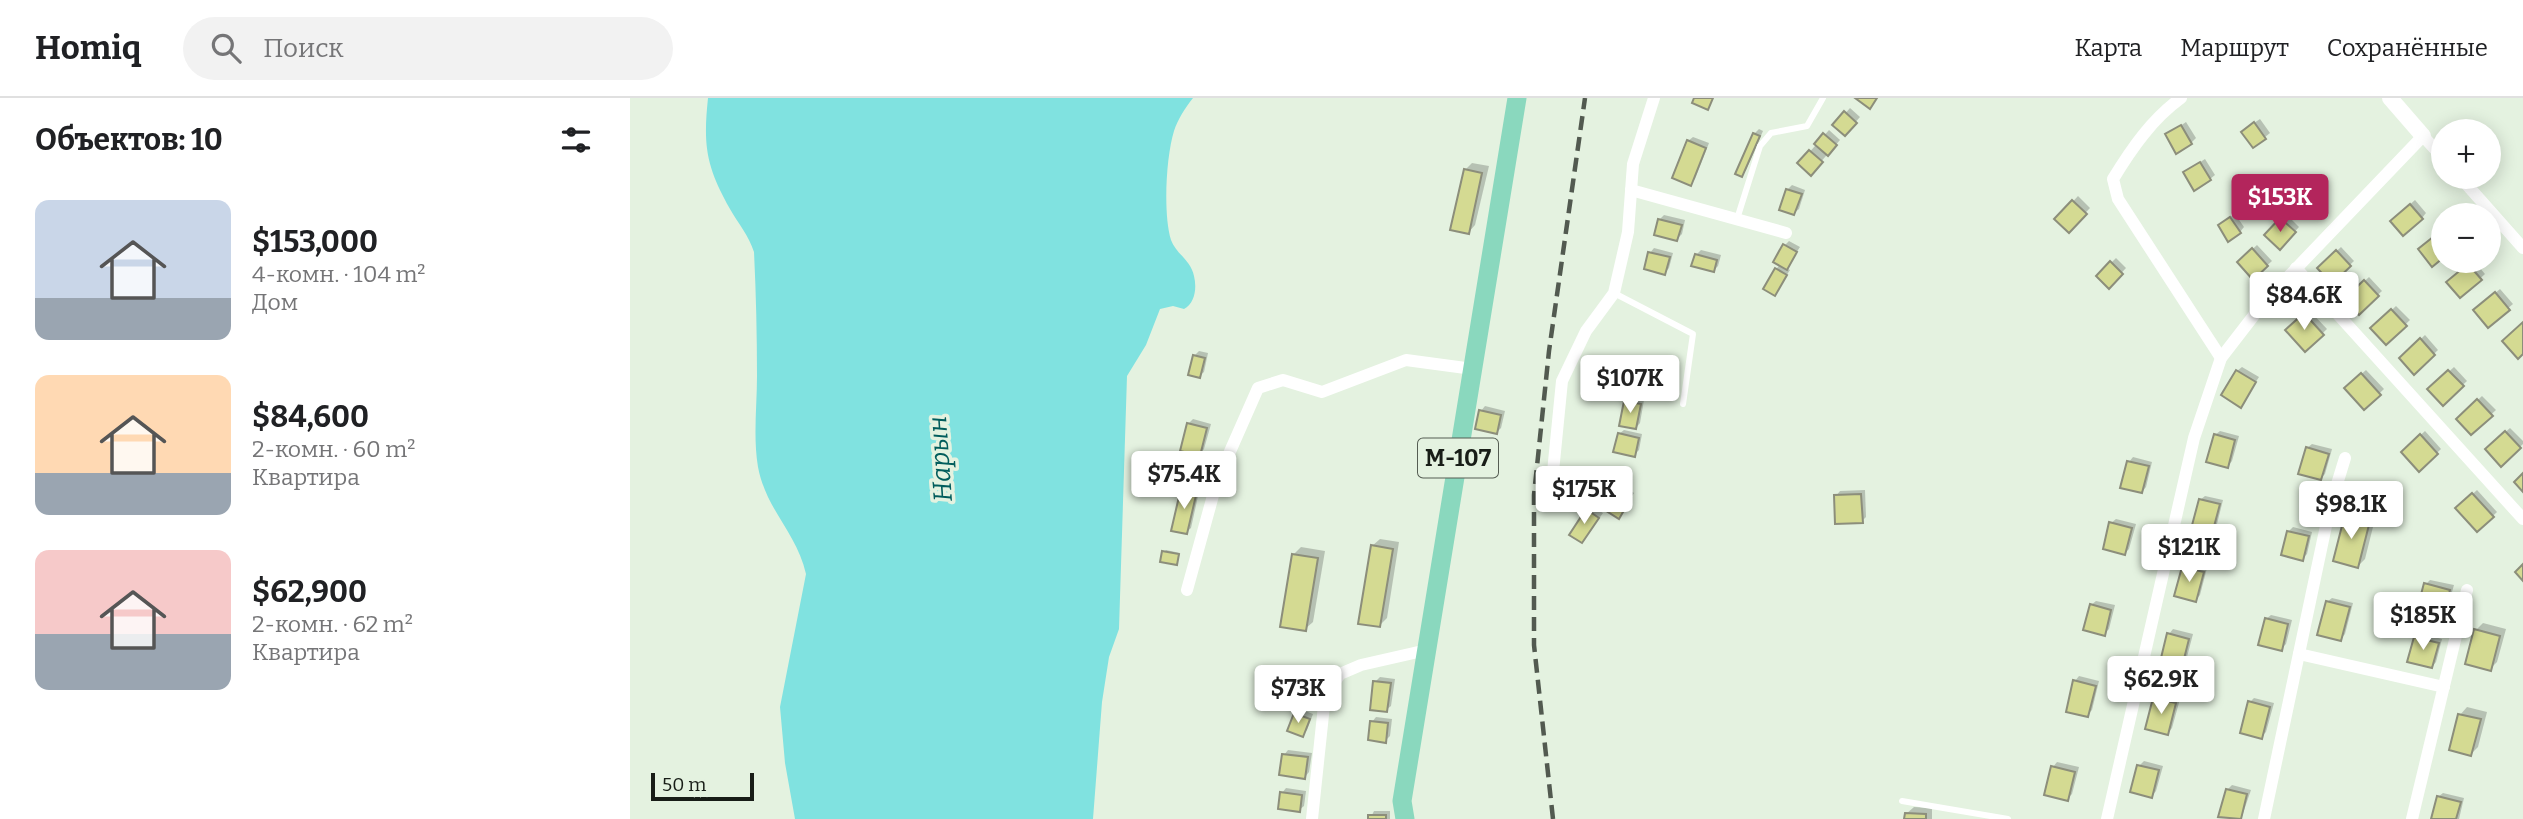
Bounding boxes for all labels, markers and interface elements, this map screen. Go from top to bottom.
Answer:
search box [183,17,673,80]
text: Homiq [35,28,141,68]
icon: search [207,29,245,67]
text: Поиск [263,33,343,64]
text: Карта [2074,34,2142,62]
text: Маршрут [2180,34,2289,62]
text: Сохранённые [2327,34,2488,62]
map controls [2431,119,2501,273]
button: + [2431,119,2501,189]
icon: filters [557,121,595,159]
text: Объектов: 10 [35,122,223,158]
pin: $153K [2231,174,2329,234]
text: $153K [2247,183,2313,211]
button: − [2431,203,2501,273]
text: $153,000 [252,224,378,260]
icon: home [91,228,175,312]
text: 4-комн. · 104 m² [252,260,426,288]
pin: $84.6K [2247,272,2361,332]
text: $84.6K [2266,281,2342,309]
text: Дом [252,288,298,316]
pin: $107K [1581,356,1679,415]
text: $107K [1596,364,1664,392]
text: $84,600 [252,399,369,435]
icon: home [91,403,175,487]
water label: Нарын [922,415,959,503]
text: 2-комн. · 60 m² [252,435,415,463]
road number: М-107 [1418,438,1498,478]
pin: $75.4K [1127,452,1241,511]
text: $75.4K [1147,460,1221,488]
text: Квартира [252,463,360,491]
pin: $175K [1535,466,1633,526]
text: $175K [1552,475,1616,503]
pin: $98.1K [2294,482,2408,541]
text: $98.1K [2315,490,2387,518]
pin: $121K [2140,524,2238,584]
text: $121K [2157,533,2221,561]
text: $62,900 [252,574,367,610]
icon: home [91,578,175,662]
pin: $185K [2374,592,2472,652]
text: $185K [2390,601,2456,629]
text: 2-комн. · 62 m² [252,610,413,638]
text: Квартира [252,638,360,666]
pin: $62.9K [2104,656,2218,716]
text: $62.9K [2123,665,2199,693]
pin: $73K [1257,666,1339,725]
text: $73K [1271,674,1325,702]
scale bar [651,770,754,802]
text: 50 m [662,773,706,796]

